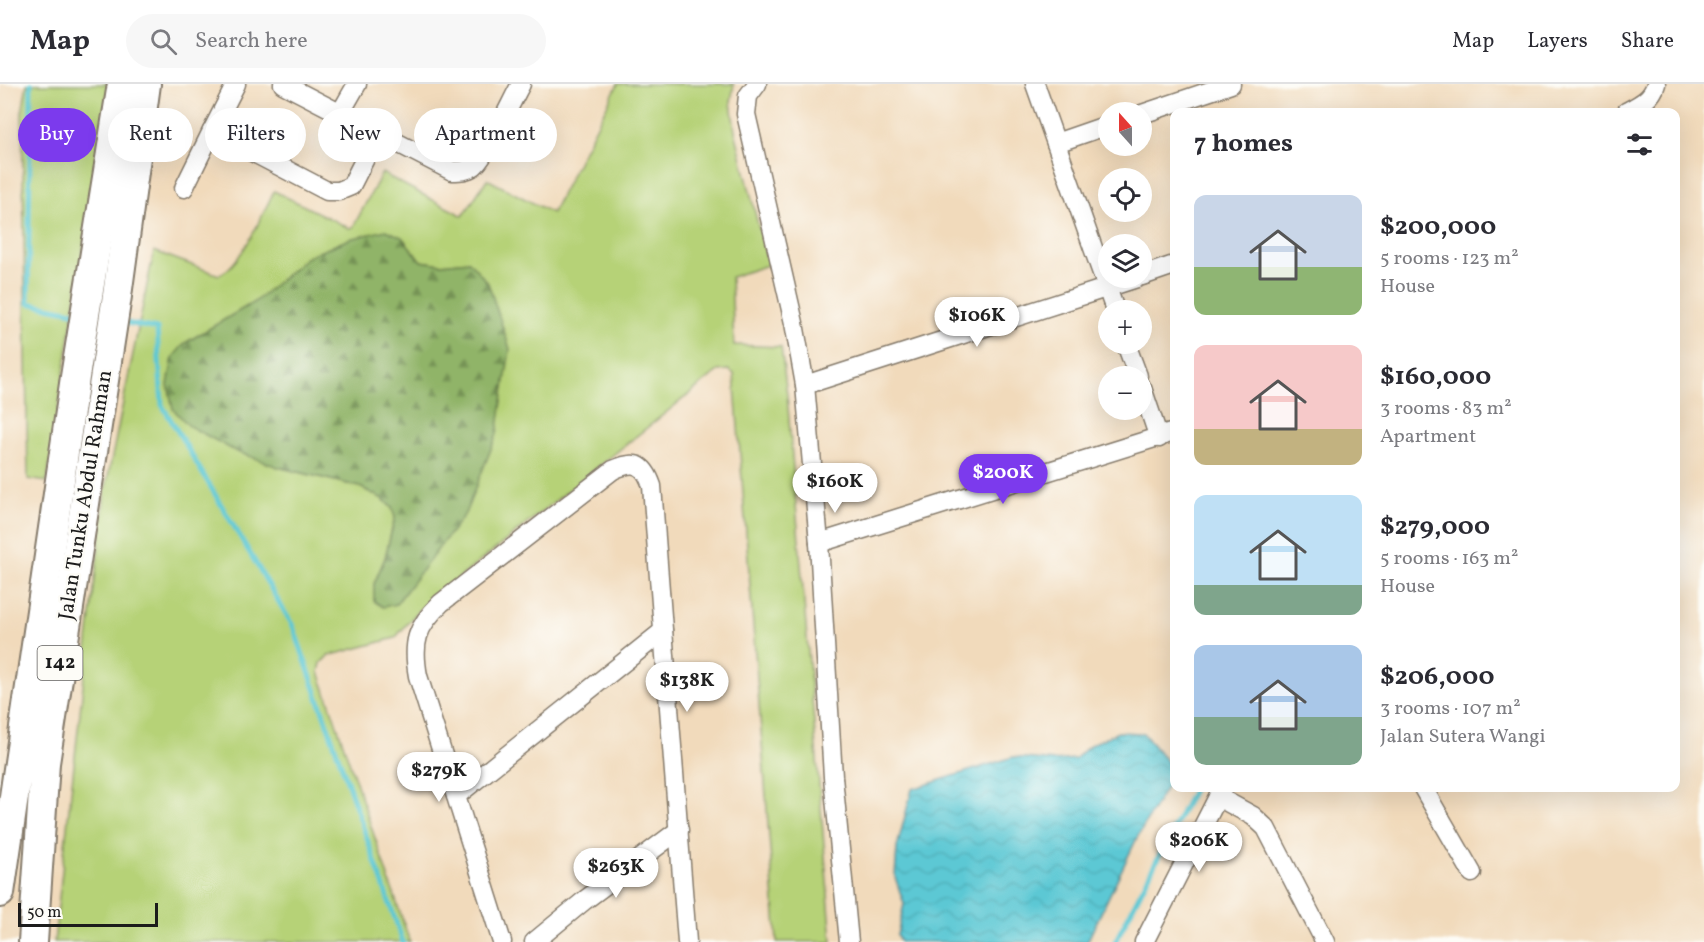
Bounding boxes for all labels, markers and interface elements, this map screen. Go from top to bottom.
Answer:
search box [126,14,546,68]
text: Map [30,22,90,61]
icon: search [147,25,180,58]
text: Search here [195,26,308,57]
text: Map [1452,27,1494,56]
text: Layers [1527,27,1588,56]
text: Share [1621,27,1674,56]
north arrow [1098,102,1152,156]
map controls [1098,102,1152,420]
chip: Buy [18,108,96,162]
chip: Rent [108,108,193,162]
chip: Filters [205,108,306,162]
chip: New [318,108,402,162]
chip: Apartment [414,108,557,162]
text: 7 homes [1194,126,1293,162]
icon: filters [1623,128,1656,161]
button: locate [1098,168,1152,222]
text: $200,000 [1380,209,1496,245]
icon: home [1242,219,1314,291]
button: layers [1098,234,1152,288]
text: 5 rooms · 123 m² [1380,245,1519,273]
text: House [1380,273,1435,301]
pin: $106K [935,297,1019,348]
button: + [1098,300,1152,354]
text: $106K [948,302,1006,330]
text: $160,000 [1380,359,1491,395]
button: − [1098,366,1152,420]
street label: Jalan Tunku Abdul Rahman [52,368,120,622]
icon: home [1242,369,1314,441]
text: 3 rooms · 83 m² [1380,395,1512,423]
text: Apartment [1380,423,1476,451]
pin: $200K [961,454,1045,505]
text: $200K [973,459,1033,487]
pin: $160K [793,463,877,514]
text: $160K [807,468,863,496]
text: $279,000 [1380,509,1490,545]
icon: home [1242,519,1314,591]
text: 5 rooms · 163 m² [1380,545,1518,573]
text: House [1380,573,1435,601]
road number: 142 [38,646,82,680]
text: $206,000 [1380,659,1494,695]
pin: $138K [645,662,729,713]
text: $138K [660,667,714,695]
icon: home [1242,669,1314,741]
text: 3 rooms · 107 m² [1380,695,1521,723]
text: Jalan Sutera Wangi [1380,723,1546,751]
pin: $279K [397,752,481,803]
text: $279K [411,757,467,785]
pin: $206K [1157,822,1241,873]
text: $206K [1169,827,1229,855]
pin: $263K [574,848,658,899]
text: $263K [587,853,645,881]
scale bar [18,900,158,928]
text: 50 m [27,902,61,924]

